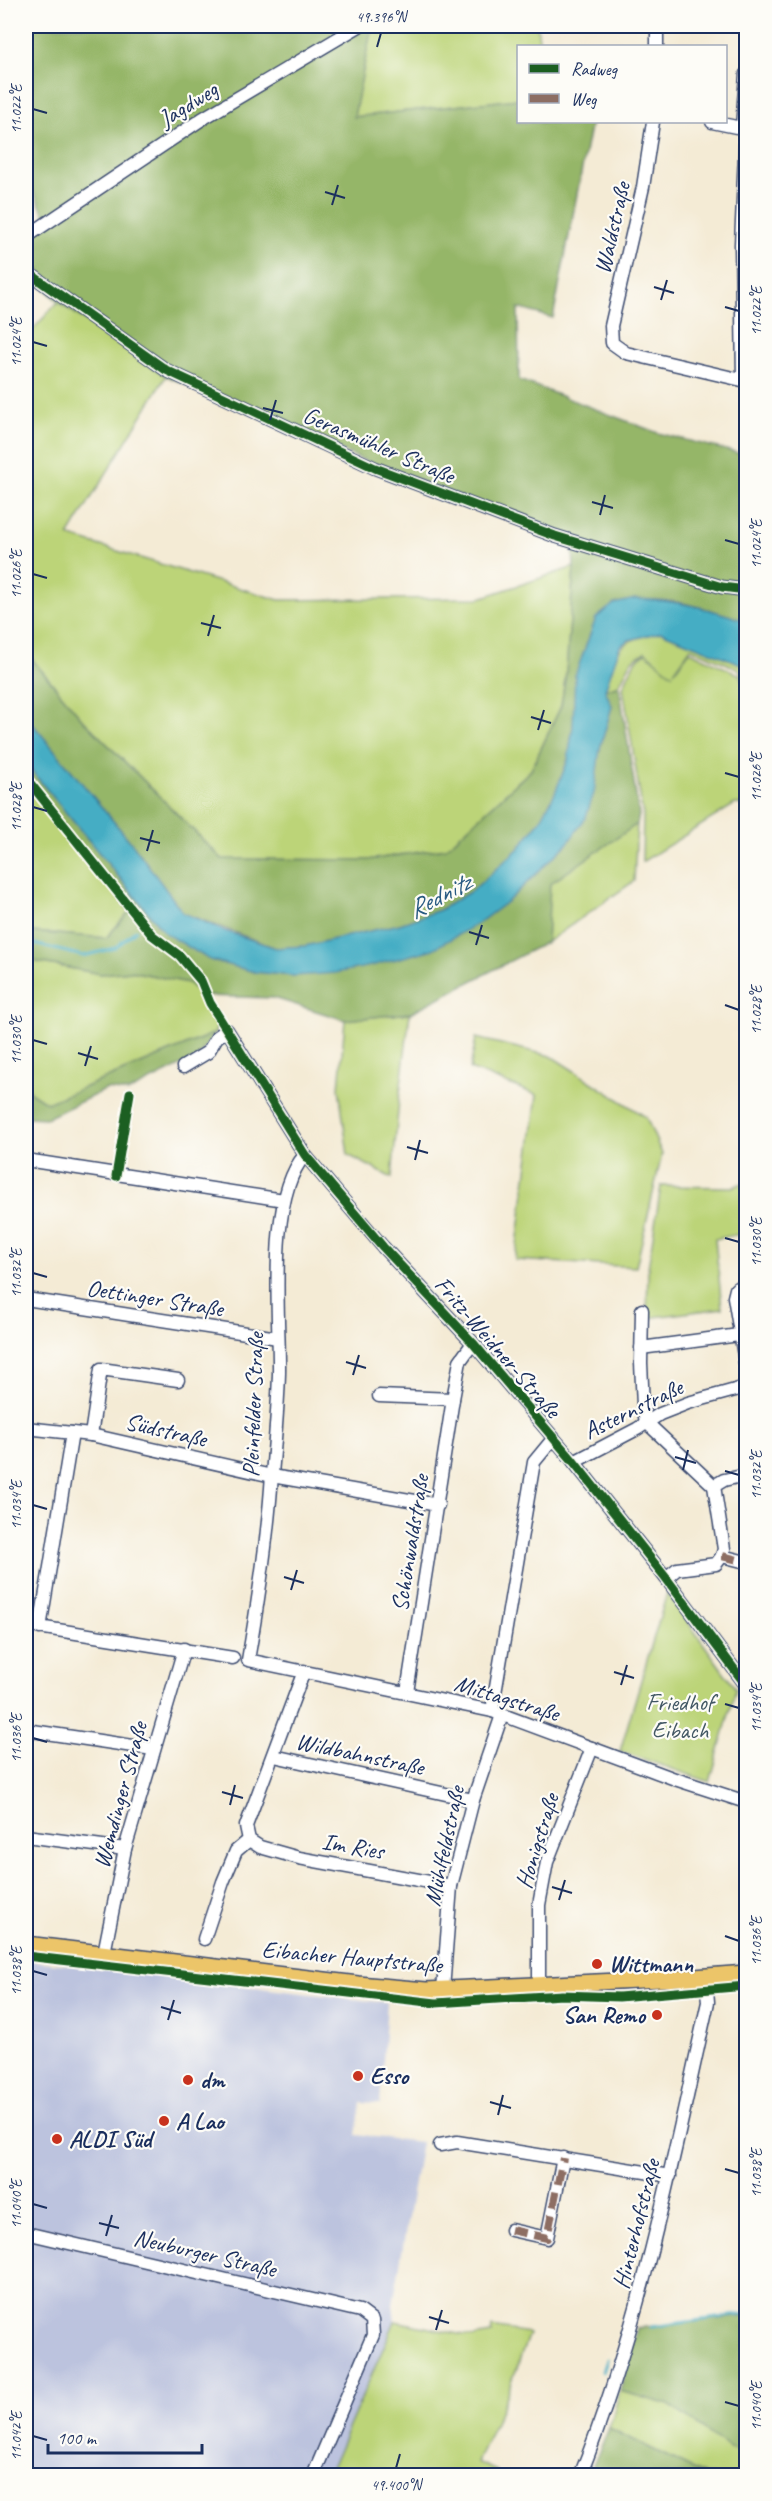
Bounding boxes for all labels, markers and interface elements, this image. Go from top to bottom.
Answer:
text: 49.396°N [356,8,409,27]
legend [517,45,727,123]
text: Radweg [571,58,619,80]
street label: Jagdweg [152,73,224,134]
text: 11.022°E [7,82,26,133]
text: Weg [571,88,598,110]
street label: Waldstraße [587,177,638,277]
text: 11.022°E [747,284,766,335]
text: 11.024°E [7,315,26,366]
street label: Gerasmühler Straße [299,400,461,491]
text: 11.024°E [747,517,766,568]
text: 11.026°E [7,547,26,598]
text: 11.026°E [747,750,766,801]
text: 11.028°E [7,780,26,831]
water label: Rednitz [402,864,479,926]
text: 11.028°E [747,983,766,1034]
text: 11.030°E [7,1013,26,1064]
text: 11.030°E [747,1215,766,1266]
text: 11.032°E [7,1246,26,1297]
street label: Fritz-Weidner-Straße [428,1270,569,1426]
street label: Oettinger Straße [85,1272,227,1324]
street label: Pleinfelder Straße [235,1330,271,1478]
street label: Asternstraße [578,1371,690,1446]
street label: Südstraße [122,1406,212,1454]
text: 11.032°E [747,1448,766,1499]
street label: Schönwaldstraße [384,1470,436,1613]
text: 11.034°E [7,1478,26,1529]
street label: Mittagstraße [451,1668,565,1729]
text: 11.034°E [747,1681,766,1732]
park label: Friedhof Eibach [646,1687,719,1745]
text: 11.036°E [7,1711,26,1762]
street label: Wemdinger Straße [86,1716,154,1871]
street label: Wildbahnstraße [293,1726,429,1783]
street label: Mühlfeldstraße [417,1781,472,1909]
street label: Honigstraße [508,1788,566,1892]
street label: Im Ries [320,1826,388,1866]
text: 11.036°E [747,1914,766,1965]
street label: Eibacher Hauptstraße [261,1934,445,1980]
text: 11.038°E [7,1944,26,1995]
place label: Wittmann [609,1949,694,1979]
marker: Wittmann [590,1957,604,1971]
place label: San Remo [562,2000,647,2030]
marker: San Remo [650,2008,664,2022]
place label: Esso [370,2061,411,2091]
place label: dm [200,2065,226,2095]
marker: Esso [351,2069,365,2083]
marker: dm [181,2073,195,2087]
place label: A Lao [176,2106,226,2136]
marker: A Lao [157,2114,171,2128]
place label: ALDI Süd [69,2124,156,2154]
marker: ALDI Süd [50,2132,64,2146]
text: 11.038°E [747,2146,766,2197]
street label: Hinterhofstraße [605,2154,667,2292]
text: 11.040°E [7,2177,26,2228]
street label: Neuburger Straße [131,2222,281,2284]
text: 11.040°E [747,2379,766,2430]
text: 11.042°E [7,2409,26,2460]
scale bar [48,2417,202,2455]
text: 100 m [57,2427,98,2449]
text: 49.400°N [371,2476,424,2495]

